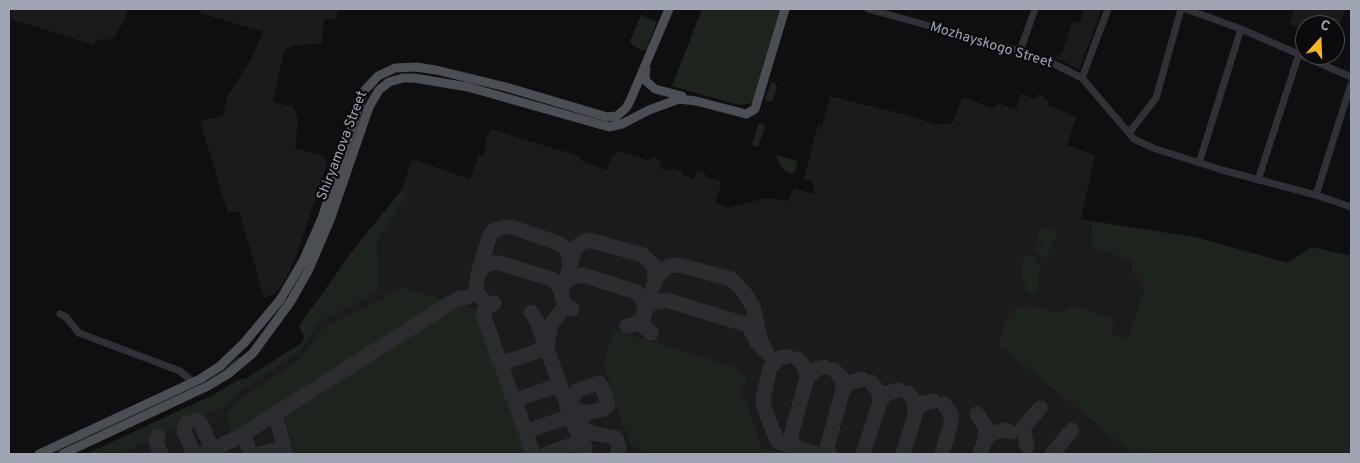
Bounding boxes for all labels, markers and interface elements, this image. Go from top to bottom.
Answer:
north arrow [1295,15,1345,65]
text: С [1318,17,1332,36]
street label: Mozhayskogo Street [928,19,1054,73]
street label: Shiryamova Street [314,89,372,203]

